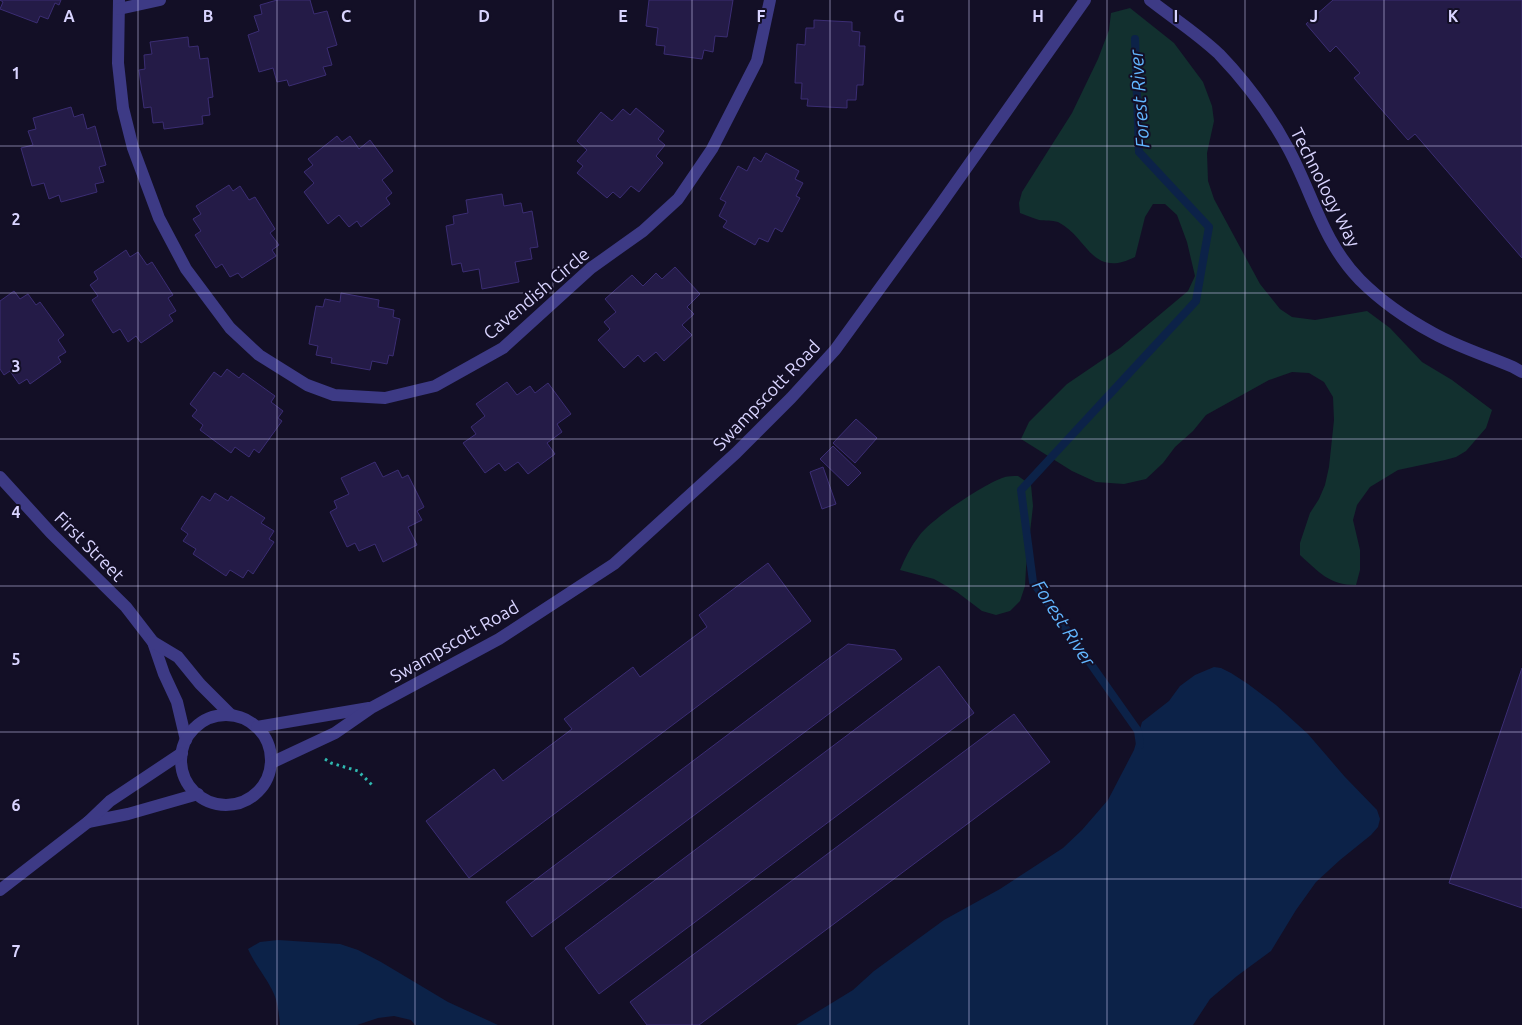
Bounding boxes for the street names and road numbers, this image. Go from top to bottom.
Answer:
street label: Technology Way [1287,124,1365,250]
street label: Cavendish Circle [479,243,593,343]
street label: Swampscott Road [708,336,824,454]
street label: First Street [51,507,129,585]
street label: Swampscott Road [386,596,522,686]

